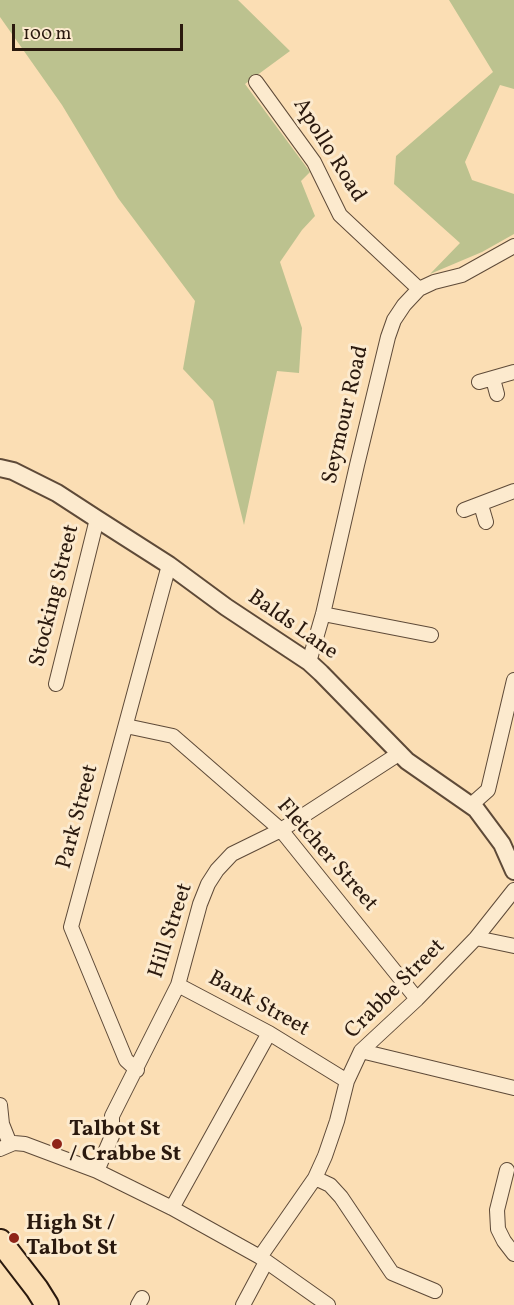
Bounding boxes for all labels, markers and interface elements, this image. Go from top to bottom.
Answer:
scale bar [15,12,186,50]
text: 100 m [23,22,72,47]
street label: Apollo Road [286,94,370,208]
street label: Seymour Road [318,343,376,487]
street label: Stocking Street [26,522,86,670]
street label: Balds Lane [242,585,342,667]
street label: Park Street [52,762,106,872]
street label: Fletcher Street [270,794,382,918]
street label: Hill Street [144,880,200,982]
street label: Crabbe Street [340,934,452,1046]
street label: Bank Street [203,966,313,1044]
place label: Talbot St / Crabbe St [69,1118,181,1170]
marker: Talbot St / Crabbe St [50,1137,64,1151]
place label: High St / Talbot St [26,1212,117,1264]
marker: High St / Talbot St [7,1231,21,1245]

